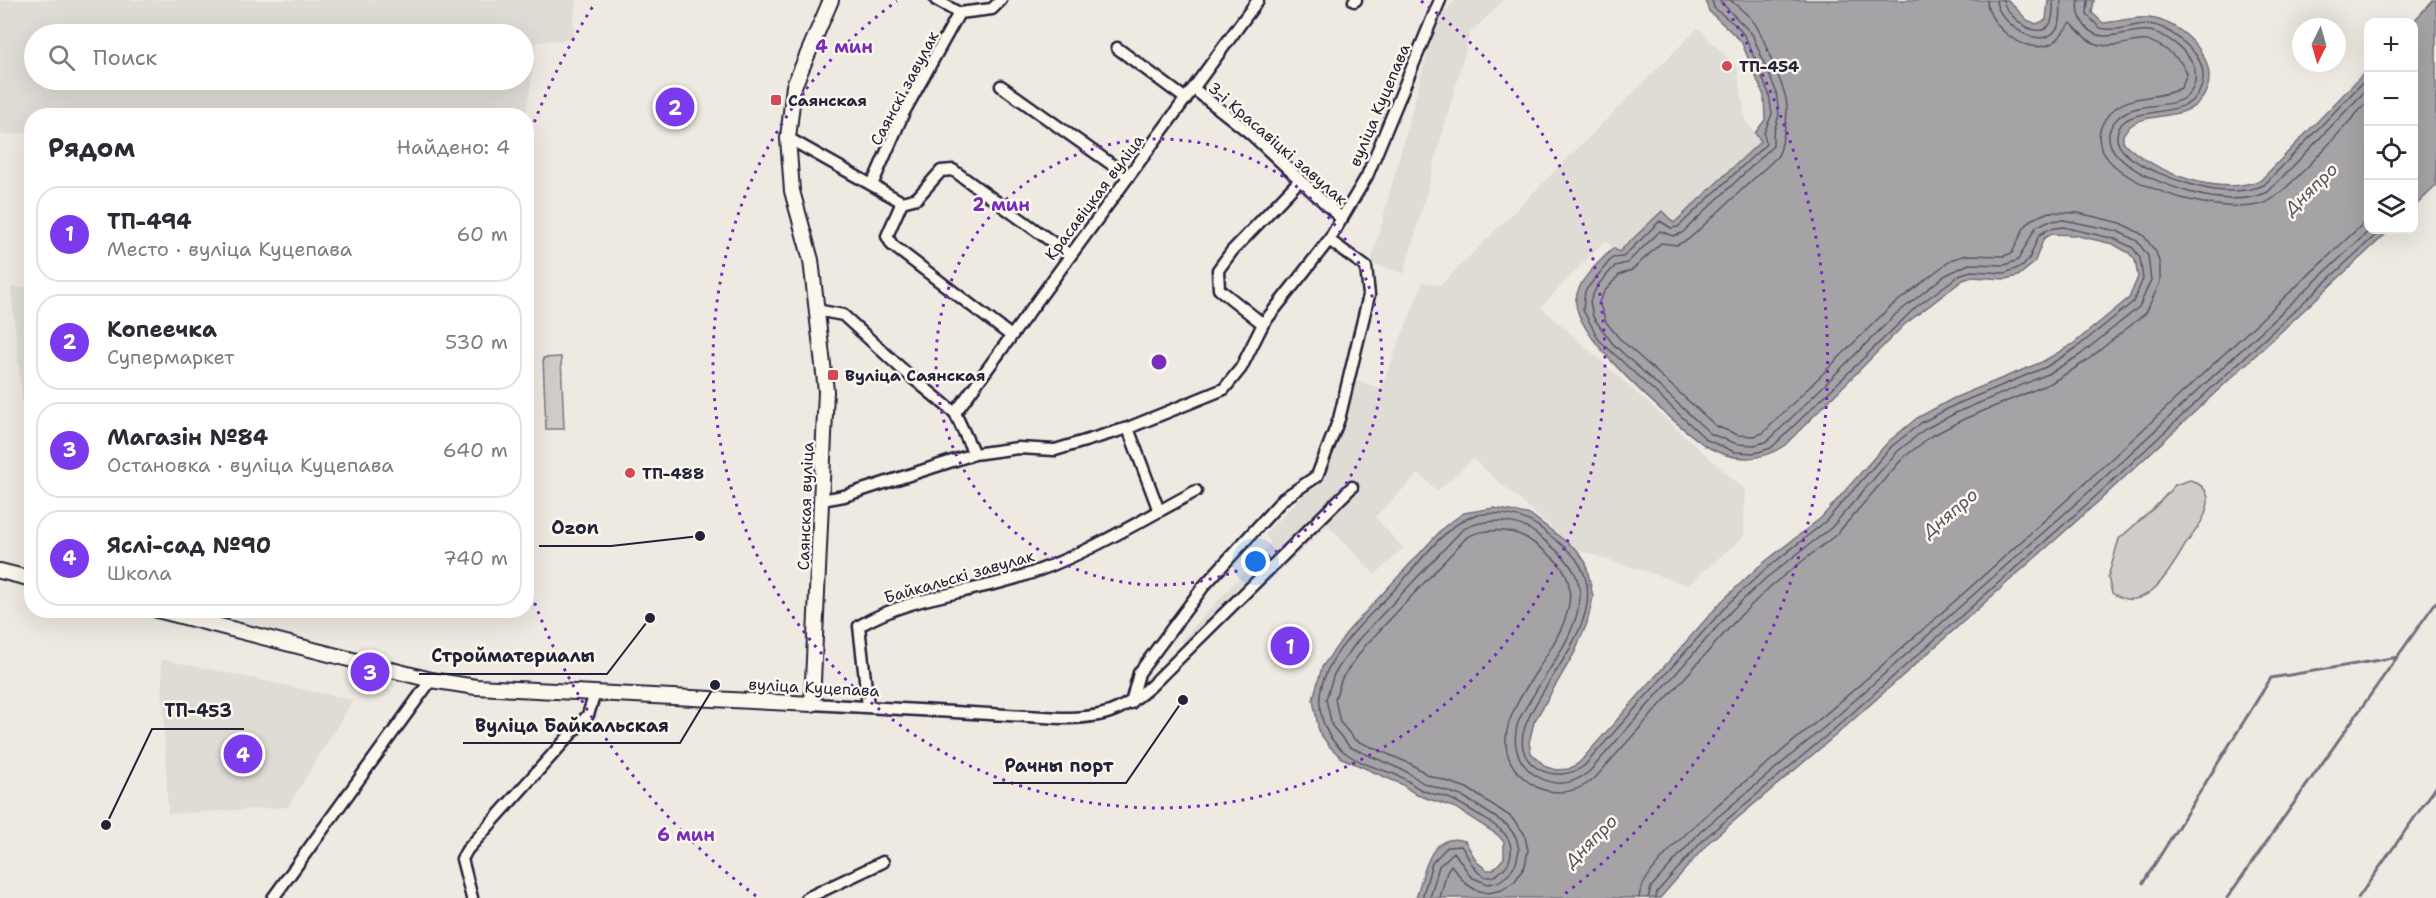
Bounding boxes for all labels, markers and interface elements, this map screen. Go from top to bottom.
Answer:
north arrow [2292,18,2346,72]
map controls [2364,18,2418,234]
button: + [2364,18,2418,72]
search box [24,24,534,90]
street label: Саянскі завулак [865,27,944,149]
text: 4 мин [815,35,873,59]
icon: search [45,41,78,74]
street label: вуліца Куцепава [1344,41,1415,170]
text: Поиск [93,43,157,72]
place label: ТП-454 [1739,56,1799,77]
marker: ТП-454 [1720,59,1734,73]
button: − [2364,72,2418,126]
street label: 3-і Красавіцкі завулак [1204,77,1352,210]
pin: 2 [656,84,694,130]
place label: Саянская [788,90,867,111]
marker: Саянская [769,93,783,107]
button: locate [2364,126,2418,180]
text: Рядом [48,130,135,165]
street label: Красавіцкая вуліца [1040,130,1149,264]
text: Найдено: 4 [397,134,510,160]
water label: Дняпро [2278,157,2343,221]
button: layers [2364,180,2418,234]
text: 2 мин [972,193,1030,217]
text: ТП-494 [107,207,192,236]
text: 1 [65,221,74,247]
text: 60 m [456,221,508,247]
text: Место · вуліца Куцепава [107,236,352,262]
text: Копеечка [107,315,217,344]
text: 2 [63,329,77,355]
text: 530 m [445,329,508,355]
text: Супермаркет [107,344,234,370]
centre of rings [1149,352,1169,372]
place label: Вуліца Саянская [845,365,985,386]
marker: Вуліца Саянская [826,368,840,382]
text: Магазін №84 [107,423,268,452]
text: 3 [63,437,77,463]
text: 640 m [443,437,508,463]
street label: Саянская вуліца [793,441,818,571]
text: Остановка · вуліца Куцепава [107,452,394,478]
place label: ТП-488 [642,463,704,484]
marker: ТП-488 [623,466,637,480]
water label: Дняпро [1916,483,1983,544]
callout: Ozon [539,510,611,546]
text: Ozon [551,516,599,540]
text: Яслі-сад №90 [107,531,271,560]
text: 4 [63,545,77,571]
text: 740 m [443,545,508,571]
street label: Байкальскі завулак [882,545,1037,608]
your location [1241,547,1270,576]
text: Школа [107,560,172,586]
pin: 1 [1270,624,1310,668]
callout: Стройматериалы [419,638,607,674]
text: Стройматериалы [431,644,595,668]
pin: 3 [350,650,389,694]
street label: вуліца Куцепава [748,674,880,701]
callout: ТП-453 [152,693,244,729]
text: ТП-453 [164,699,232,723]
callout: Вуліца Байкальская [463,707,680,743]
text: Вуліца Байкальская [475,714,669,738]
pin: 4 [224,732,262,777]
callout: Рачны порт [993,747,1126,783]
text: Рачны порт [1005,754,1114,778]
water label: Дняпро [1559,809,1623,873]
text: 6 мин [657,823,715,847]

